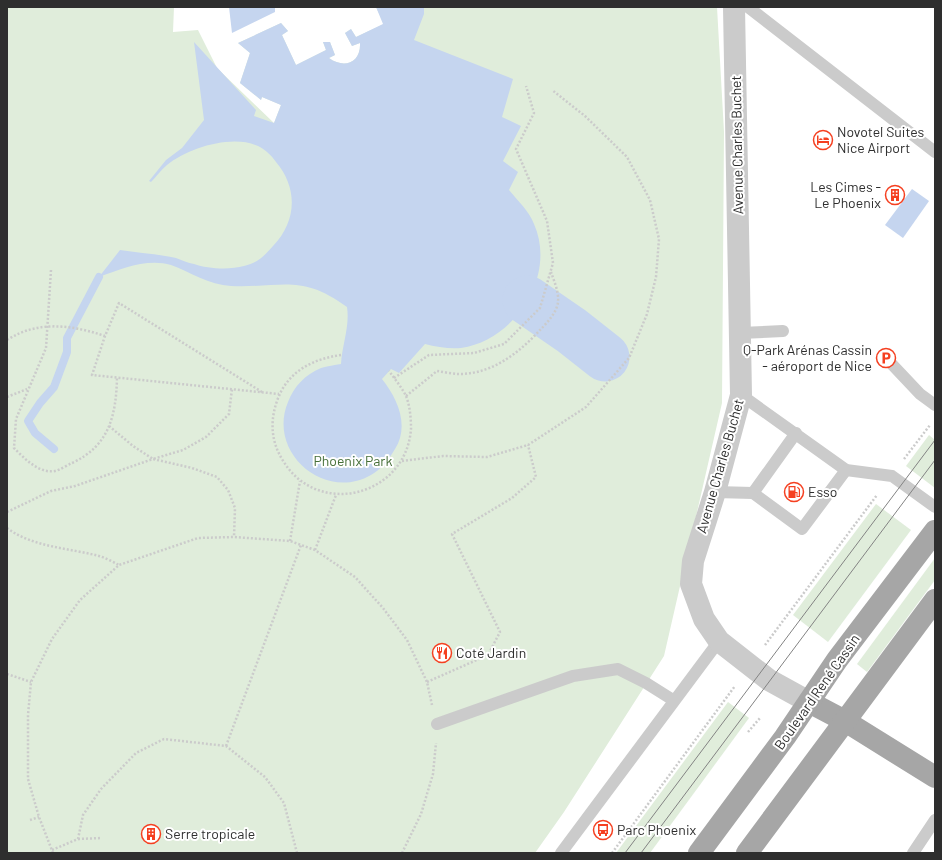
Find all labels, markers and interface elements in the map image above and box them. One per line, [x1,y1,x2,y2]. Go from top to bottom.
street label: Avenue Charles Buchet [727,75,746,215]
place label: Novotel Suites Nice Airport [837,123,925,156]
hotel icon: Novotel Suites Nice Airport [812,129,834,151]
place label: Les Cimes - Le Phoenix [810,178,881,211]
building icon: Les Cimes - Le Phoenix [884,184,906,206]
place label: Q-Park Arénas Cassin - aéroport de Nice [743,341,872,374]
parking icon: Q-Park Arénas Cassin - aéroport de Nice [875,347,897,369]
street label: Avenue Charles Buchet [692,397,747,535]
park label: Phoenix Park [314,452,392,469]
fuel station icon: Esso [783,481,805,503]
place label: Esso [808,483,837,500]
street label: Boulevard René Cassin [770,631,863,753]
restaurant icon: Coté Jardin [431,642,453,664]
place label: Coté Jardin [456,644,526,661]
bus stop icon: Parc Phoenix [592,819,614,841]
place label: Parc Phoenix [617,821,696,838]
building icon: Serre tropicale [140,823,162,845]
place label: Serre tropicale [165,825,255,842]

